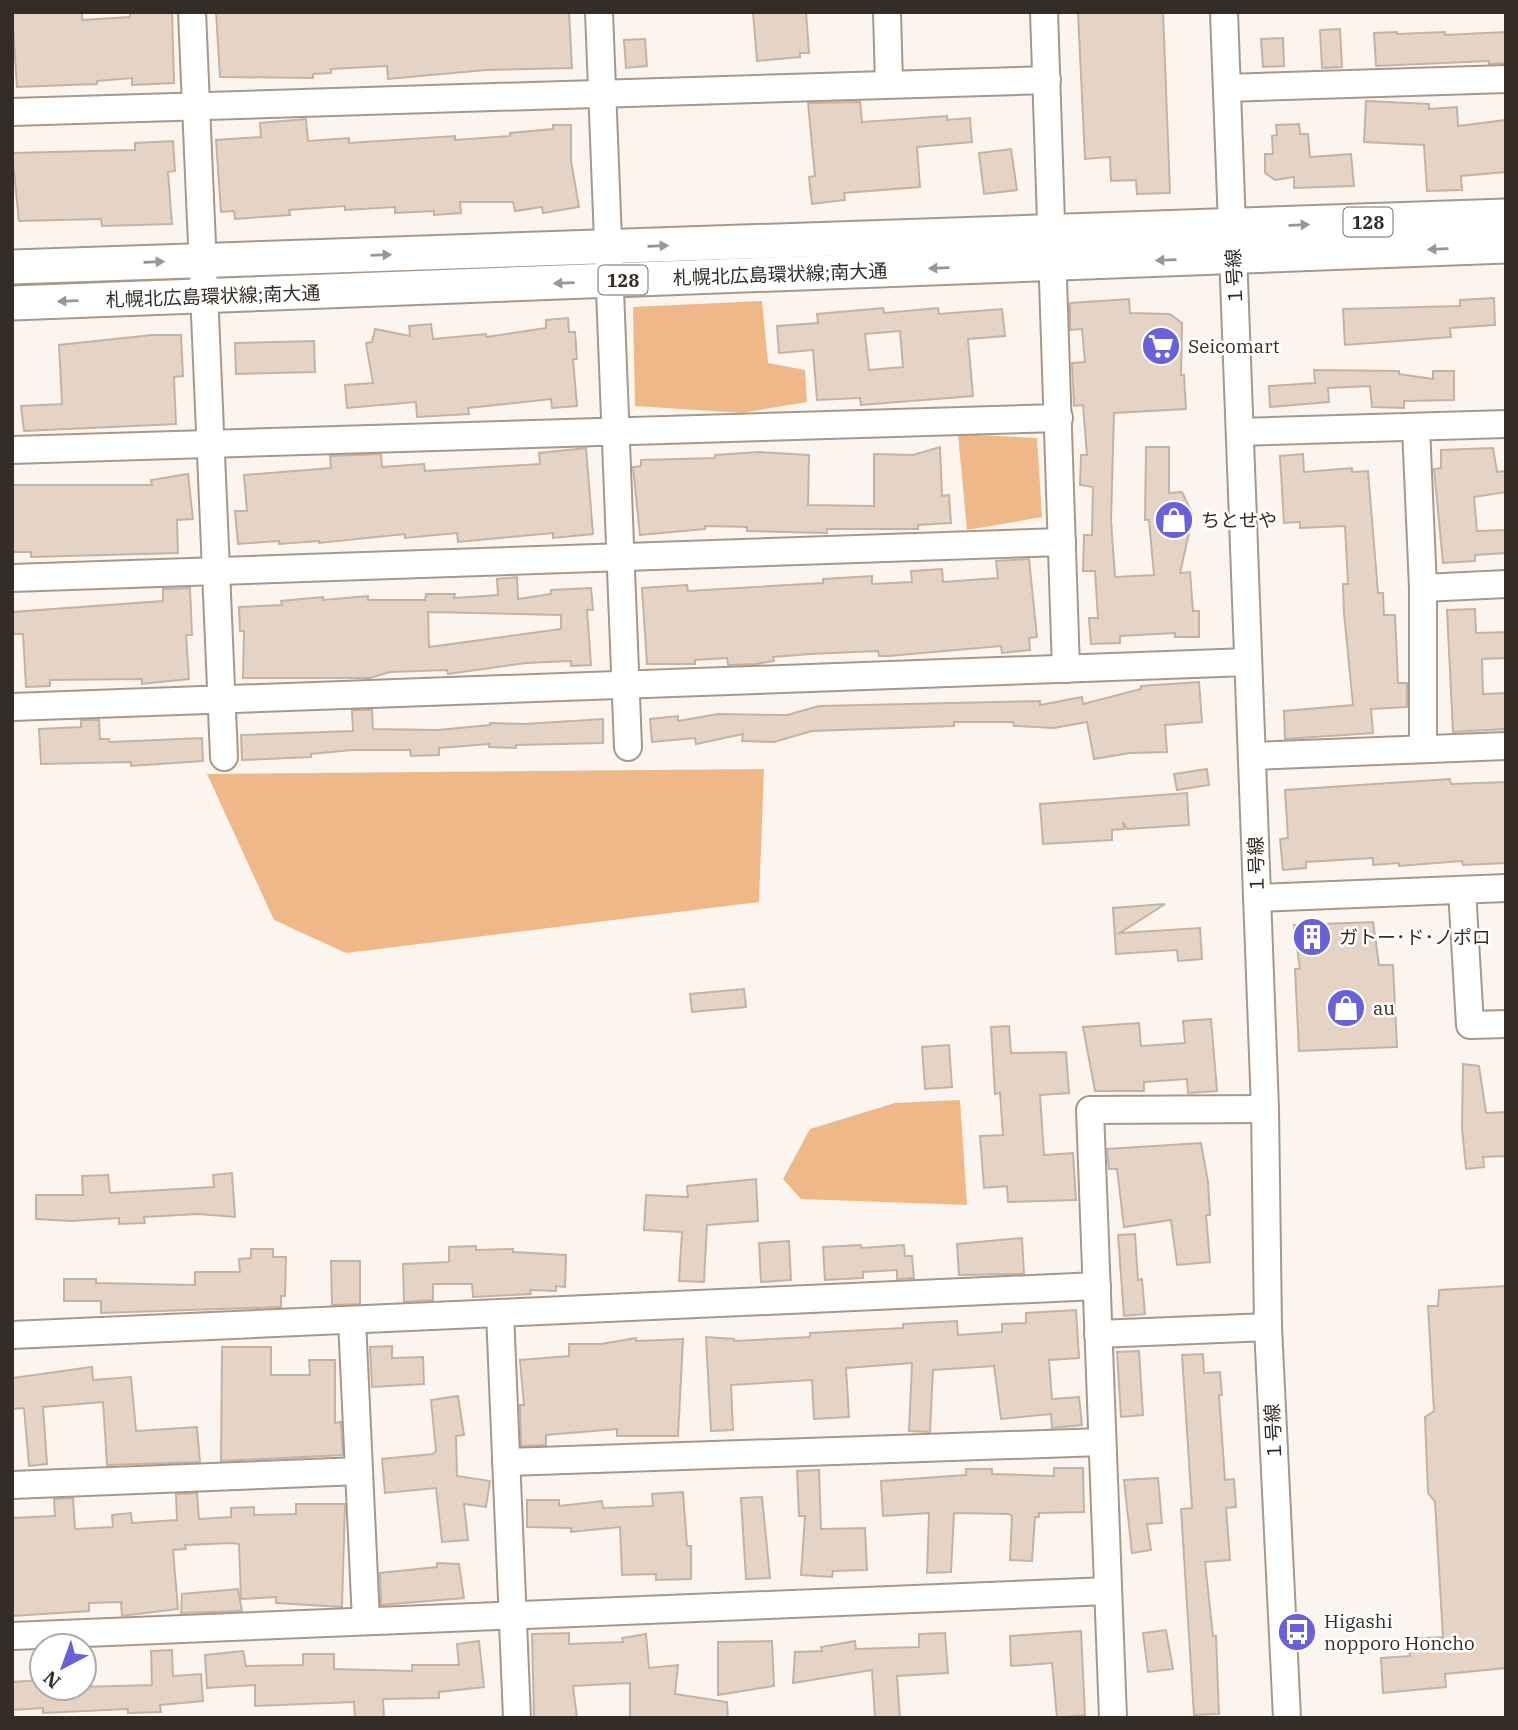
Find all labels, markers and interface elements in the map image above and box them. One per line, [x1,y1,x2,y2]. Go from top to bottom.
road number: 128 [1344,208,1392,236]
one-way arrow [1288,220,1310,231]
one-way arrow [647,240,669,252]
one-way arrow [1426,244,1448,255]
street label: １号線 [1221,248,1247,306]
one-way arrow [371,249,393,260]
one-way arrow [1155,254,1177,265]
one-way arrow [143,257,165,268]
street label: 札幌北広島環状線;南大通 [672,258,888,290]
one-way arrow [927,263,949,274]
road number: 128 [598,266,648,294]
one-way arrow [553,277,575,288]
street label: 札幌北広島環状線;南大通 [105,280,321,312]
one-way arrow [56,295,78,306]
supermarket icon: Seicomart [1140,325,1182,367]
place label: Seicomart [1188,334,1280,358]
shop icon: ちとせや [1153,499,1195,541]
place label: ちとせや [1201,508,1277,532]
street label: １号線 [1243,836,1269,894]
building icon: ガトー･ド･ノポロ [1291,916,1333,958]
place label: ガトー･ド･ノポロ [1339,925,1491,949]
shop icon: au [1325,987,1367,1029]
place label: au [1373,996,1395,1020]
street label: １号線 [1260,1403,1286,1461]
place label: Higashi nopporo Honcho [1324,1609,1475,1655]
bus stop icon: Higashi nopporo Honcho [1276,1611,1318,1653]
north arrow [28,1632,98,1702]
text: N [38,1666,65,1694]

